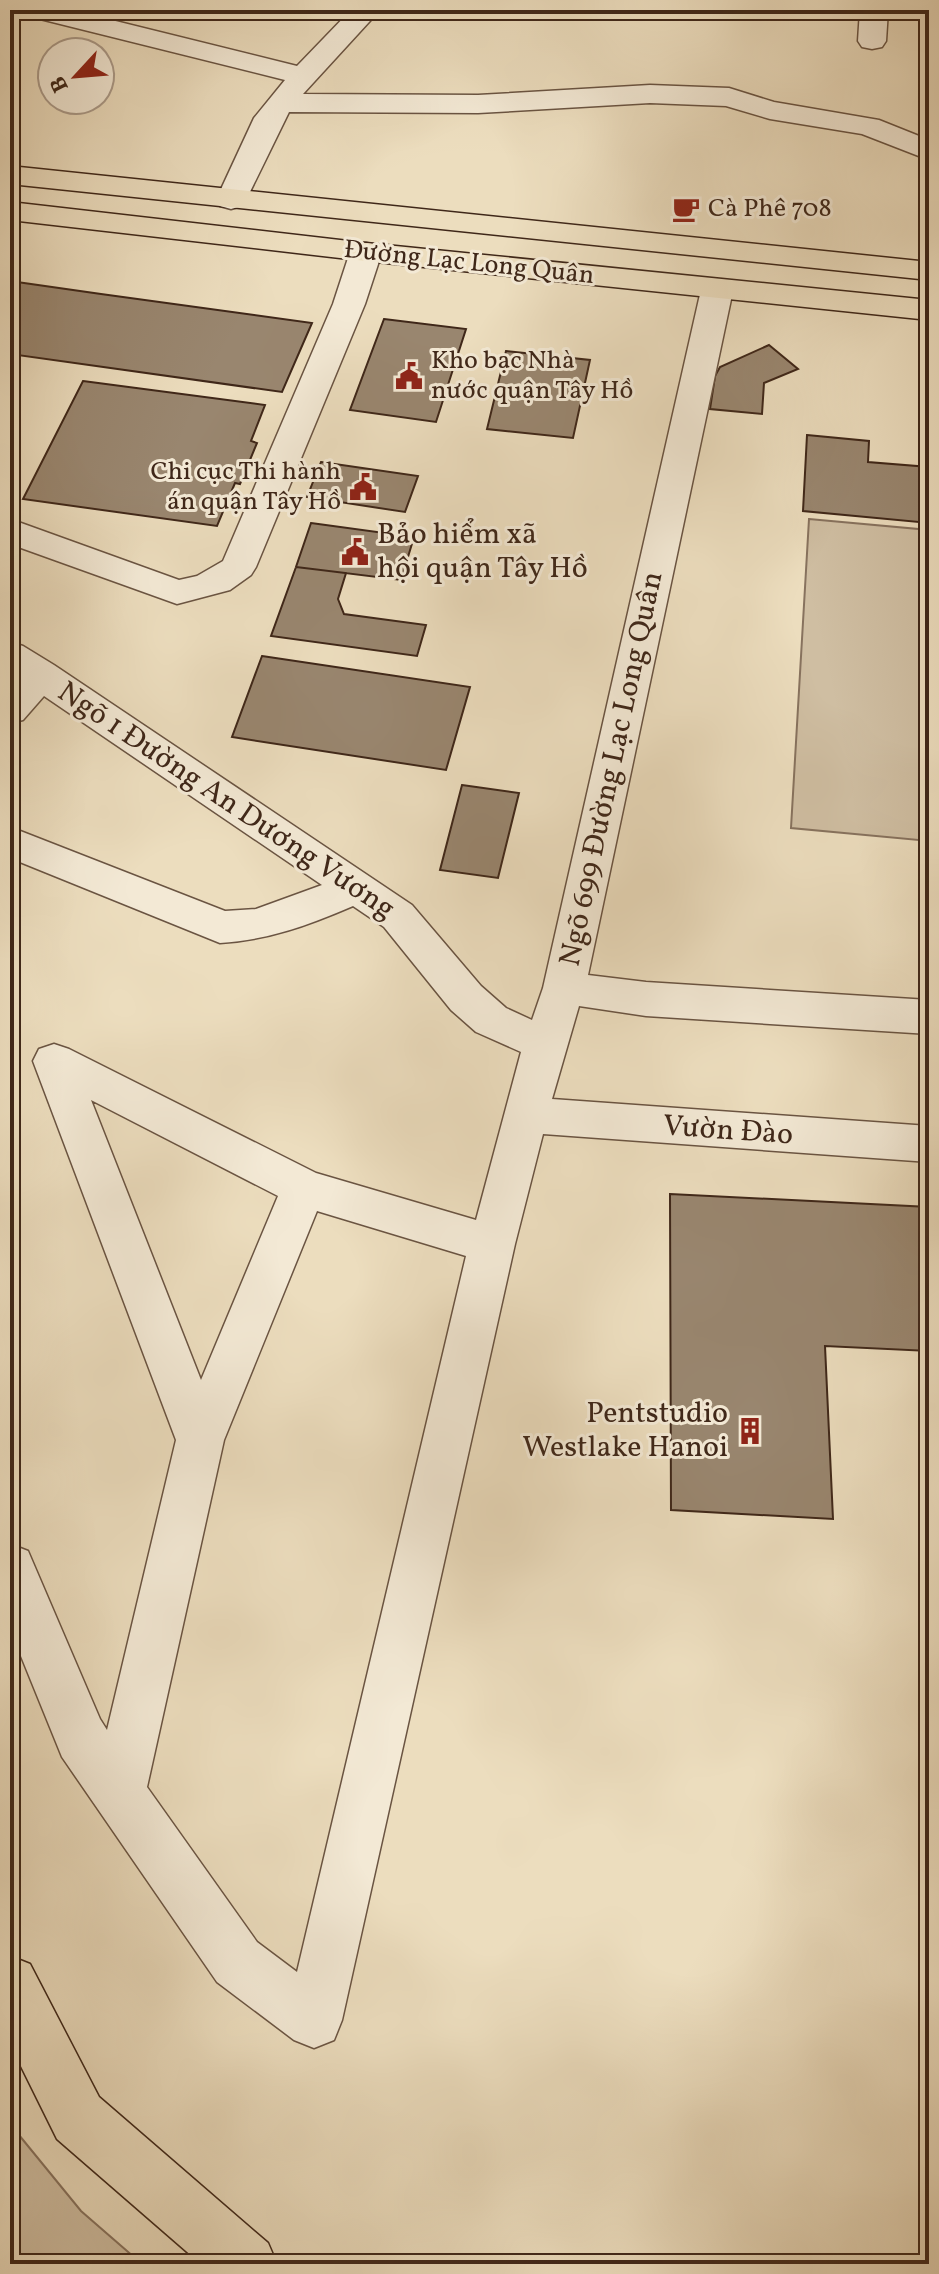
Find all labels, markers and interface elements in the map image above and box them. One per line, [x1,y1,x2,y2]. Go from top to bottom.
north arrow [36,36,116,116]
text: B [43,70,77,97]
place label: Cà Phê 708 [708,191,832,227]
cafe icon: Cà Phê 708 [671,194,701,224]
street label: Đường Lạc Long Quân [342,232,596,294]
place label: Kho bạc Nhà nước quận Tây Hồ [431,343,633,409]
public building icon: Kho bạc Nhà nước quận Tây Hồ [394,361,424,391]
place label: Chi cục Thi hành án quận Tây Hồ [150,454,341,520]
public building icon: Chi cục Thi hành án quận Tây Hồ [348,472,378,502]
place label: Bảo hiểm xã hội quận Tây Hồ [377,514,588,590]
public building icon: Bảo hiểm xã hội quận Tây Hồ [340,537,370,567]
street label: Ngõ 699 Đường Lạc Long Quân [550,568,674,970]
street label: Ngõ 1 Đường An Dương Vương [49,672,403,930]
street label: Vườn Đào [662,1106,794,1156]
place label: Pentstudio Westlake Hanoi [522,1393,728,1469]
building icon: Pentstudio Westlake Hanoi [735,1416,765,1446]

